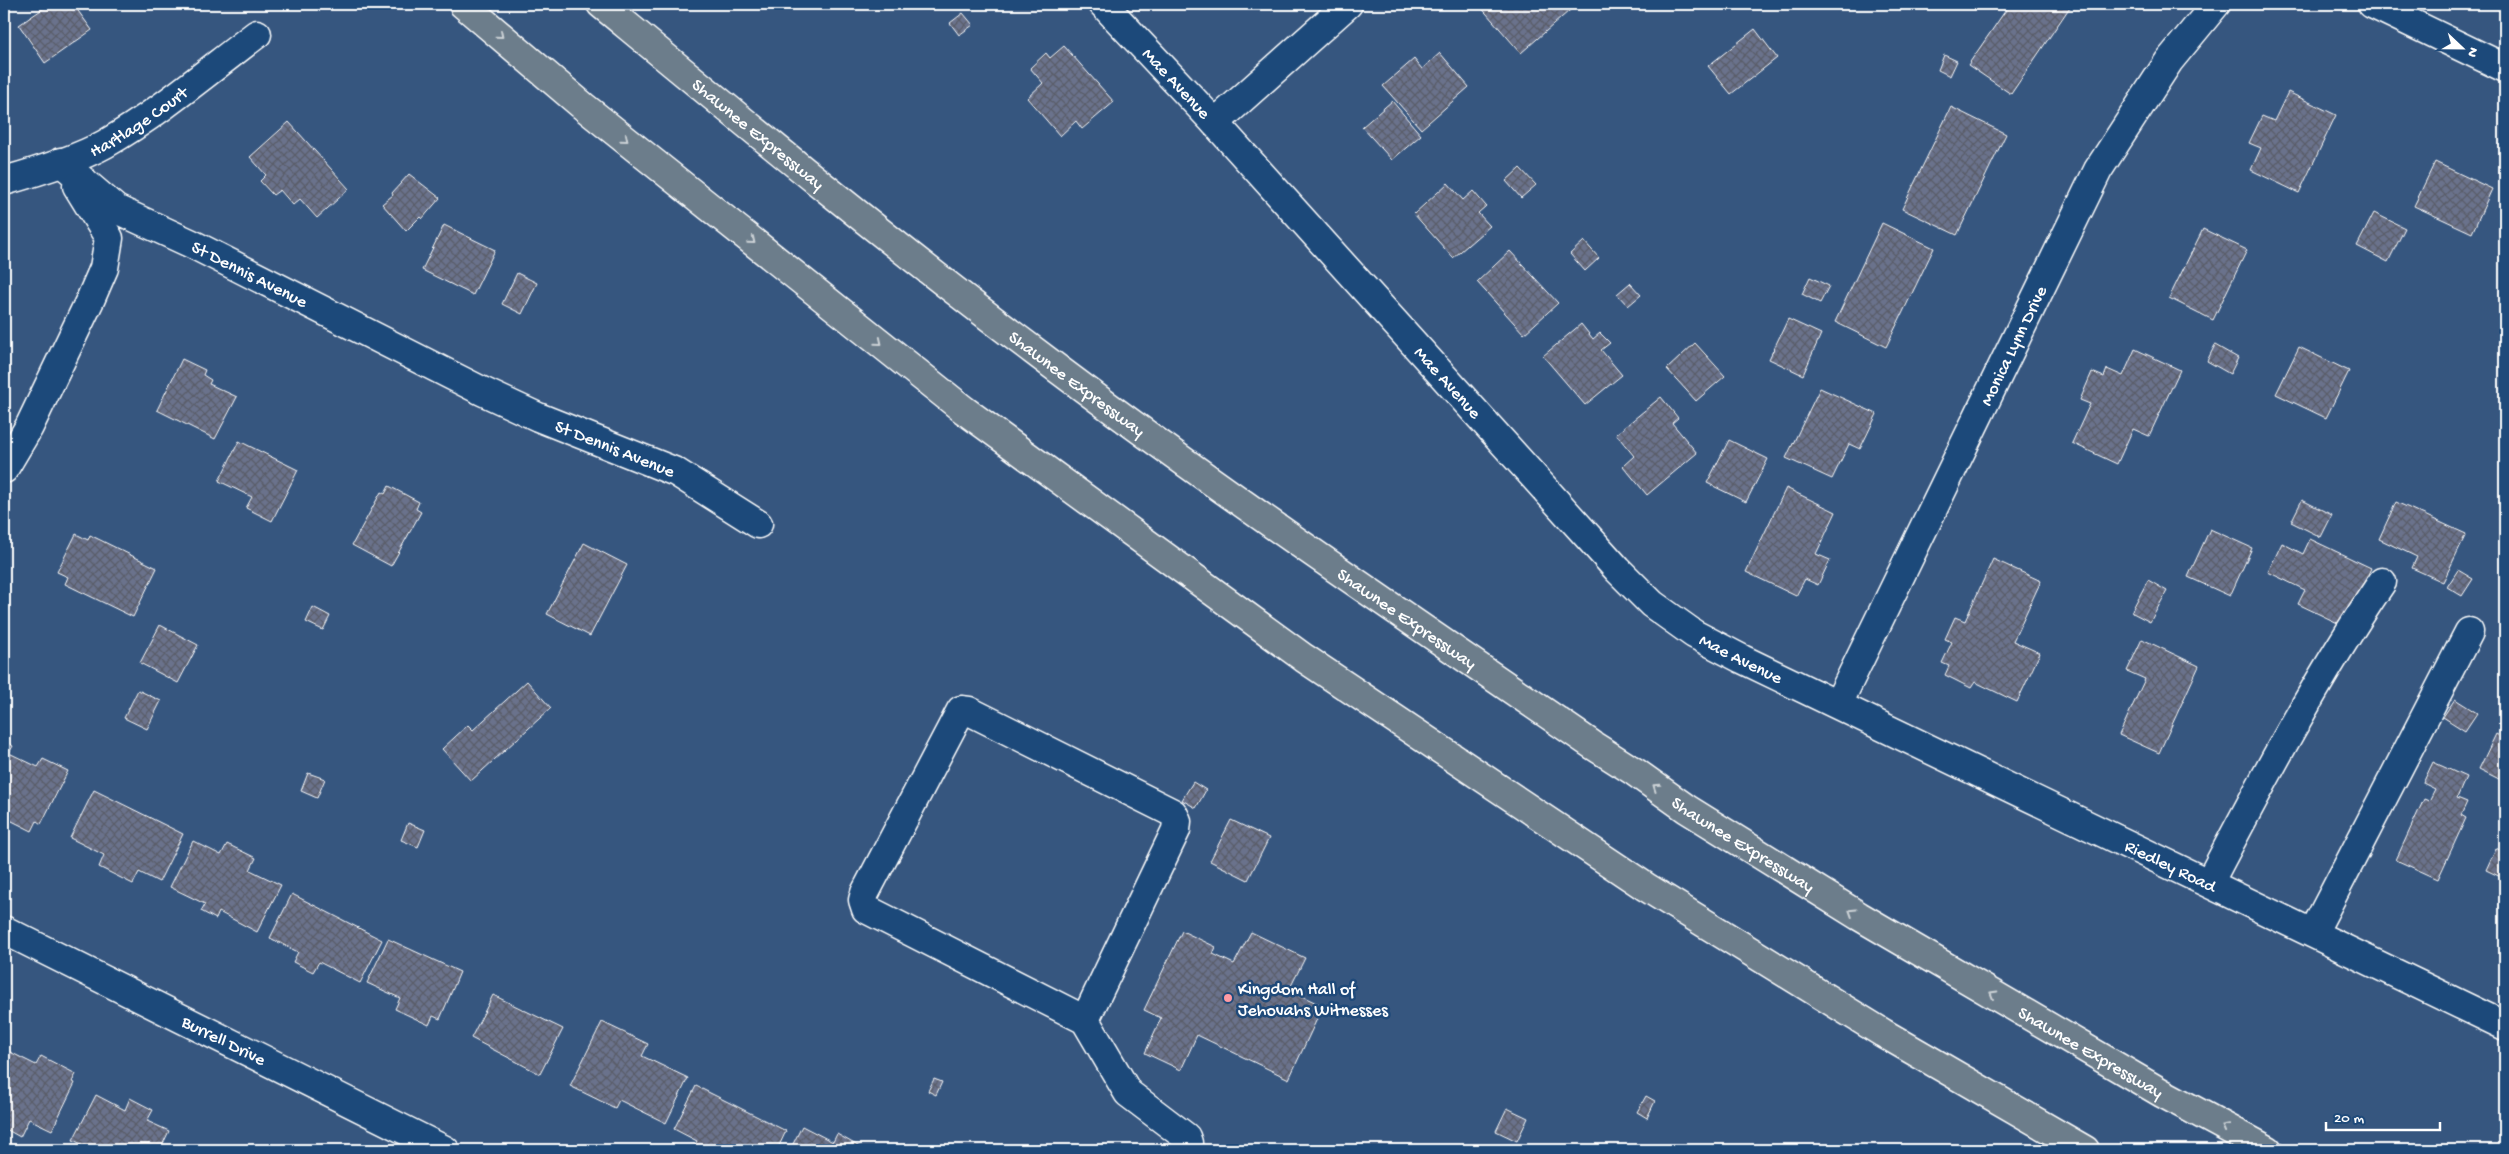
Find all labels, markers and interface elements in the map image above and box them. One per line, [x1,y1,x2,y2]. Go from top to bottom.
north arrow [2436,22,2486,72]
one-way arrow [495,30,504,39]
street label: Mae Avenue [1137,44,1214,125]
text: N [2462,45,2481,59]
street label: Shawnee Expressway [687,75,828,196]
street label: Hartlage Court [87,82,194,163]
one-way arrow [619,134,628,142]
one-way arrow [746,235,755,243]
street label: St Dennis Avenue [187,238,311,314]
street label: Monica Lynn Drive [1977,282,2053,410]
street label: Shawnee Expressway [1004,328,1148,443]
one-way arrow [873,337,882,345]
street label: Mae Avenue [1409,343,1485,425]
street label: St Dennis Avenue [551,417,678,484]
street label: Shawnee Expressway [1332,565,1480,675]
street label: Mae Avenue [1695,631,1786,690]
one-way arrow [1653,784,1662,793]
street label: Shawnee Expressway [1666,793,1818,899]
street label: Riedley Road [2121,837,2220,899]
one-way arrow [1849,909,1858,918]
place label: Kingdom Hall of Jehovahs Witnesses [1238,980,1389,1022]
one-way arrow [1989,991,1998,1001]
marker: Kingdom Hall of Jehovahs Witnesses [1222,992,1234,1004]
street label: Shawnee Expressway [2013,1003,2166,1104]
street label: Burrell Drive [177,1012,269,1072]
scale bar [2326,1099,2440,1131]
text: 20 m [2334,1110,2364,1128]
one-way arrow [2221,1123,2230,1133]

